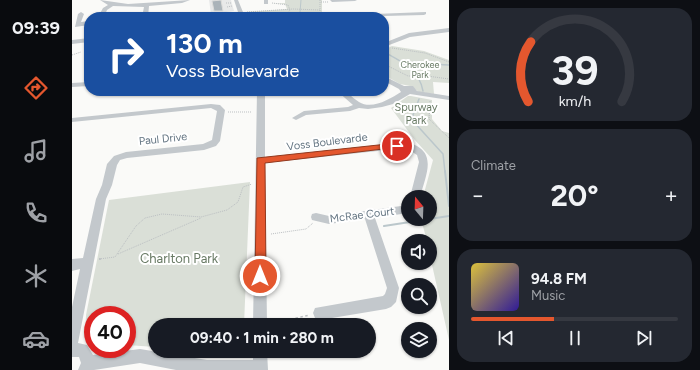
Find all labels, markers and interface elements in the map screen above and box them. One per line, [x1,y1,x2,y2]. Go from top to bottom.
text: 09:39 [12,17,60,39]
text: 130 m [166,26,243,60]
icon: right [100,28,152,80]
text: 39 [551,45,598,95]
park label: Cherokee Park [401,59,439,80]
text: Voss Boulevarde [166,60,299,82]
icon: directions [22,74,50,102]
text: km/h [558,92,591,110]
park label: Spurway Park [395,101,438,127]
pin [380,129,414,163]
street label: Paul Drive [138,130,188,148]
street label: Voss Boulevarde [286,131,368,153]
icon: arrive [386,135,408,157]
icon: music [22,137,50,165]
text: Climate [471,158,516,173]
text: 20° [550,177,599,214]
text: − [471,182,485,209]
text: + [664,182,678,209]
north arrow [401,190,437,226]
map controls [401,190,437,358]
icon: phone [22,199,50,227]
street label: McRae Court [329,205,395,225]
button: sound [401,234,437,270]
park label: Charlton Park [140,251,219,266]
position arrow [239,255,281,297]
icon: climate [22,262,50,290]
text: 94.8 FM [531,270,587,288]
button: search [401,278,437,314]
text: Music [531,288,565,303]
speed limit sign: 40 [84,306,136,358]
button: layers [401,322,437,358]
icon: car [22,325,50,353]
icon: previous [495,327,517,349]
icon: pause [564,327,586,349]
icon: next [633,327,655,349]
text: 09:40 · 1 min · 280 m [190,329,334,347]

